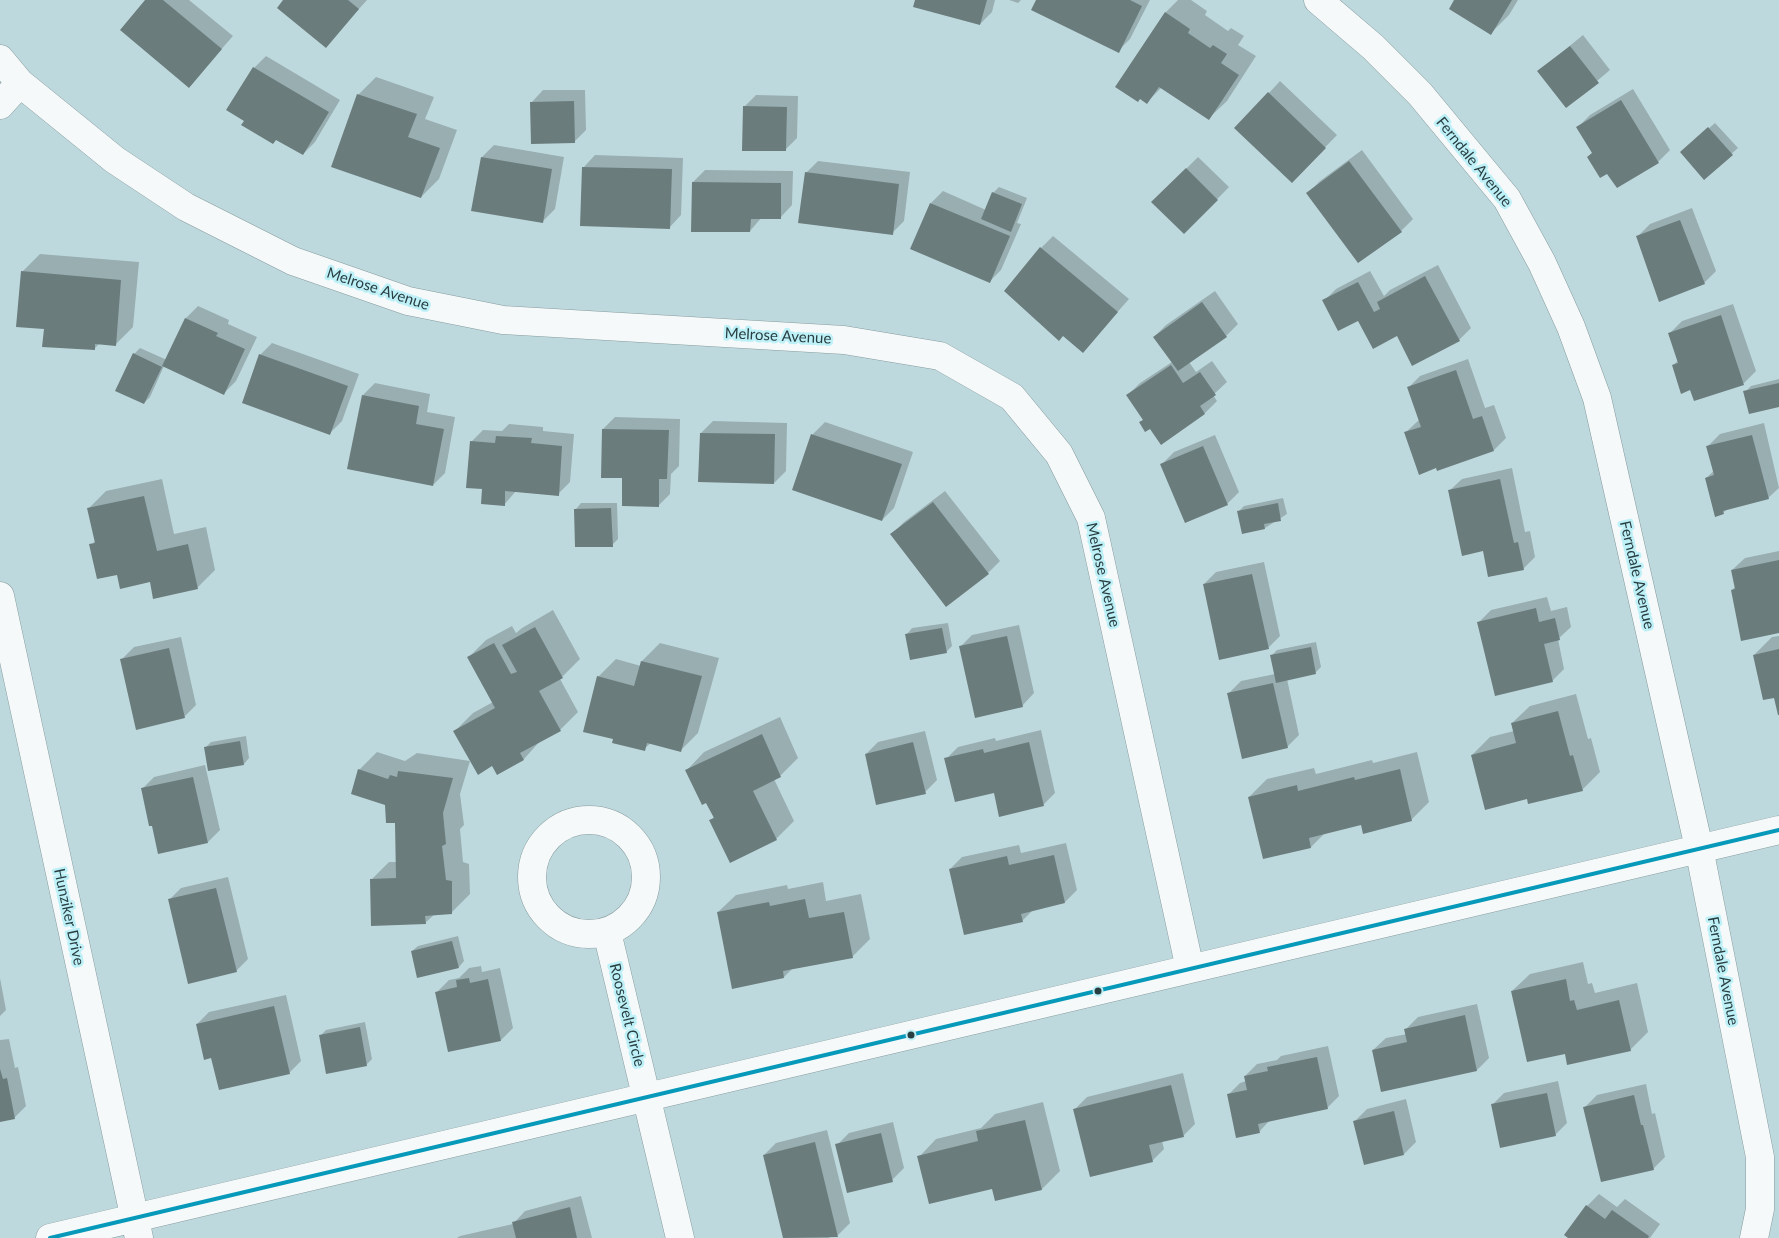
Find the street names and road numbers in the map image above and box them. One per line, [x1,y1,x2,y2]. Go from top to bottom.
street label: Ferndale Avenue [1432,113,1516,211]
street label: Melrose Avenue [324,264,432,314]
street label: Melrose Avenue [724,324,832,348]
street label: Ferndale Avenue [1616,519,1658,631]
street label: Melrose Avenue [1082,521,1124,629]
street label: Hunziker Drive [50,867,88,967]
street label: Ferndale Avenue [1704,915,1742,1027]
street label: Roosevelt Circle [605,962,649,1068]

